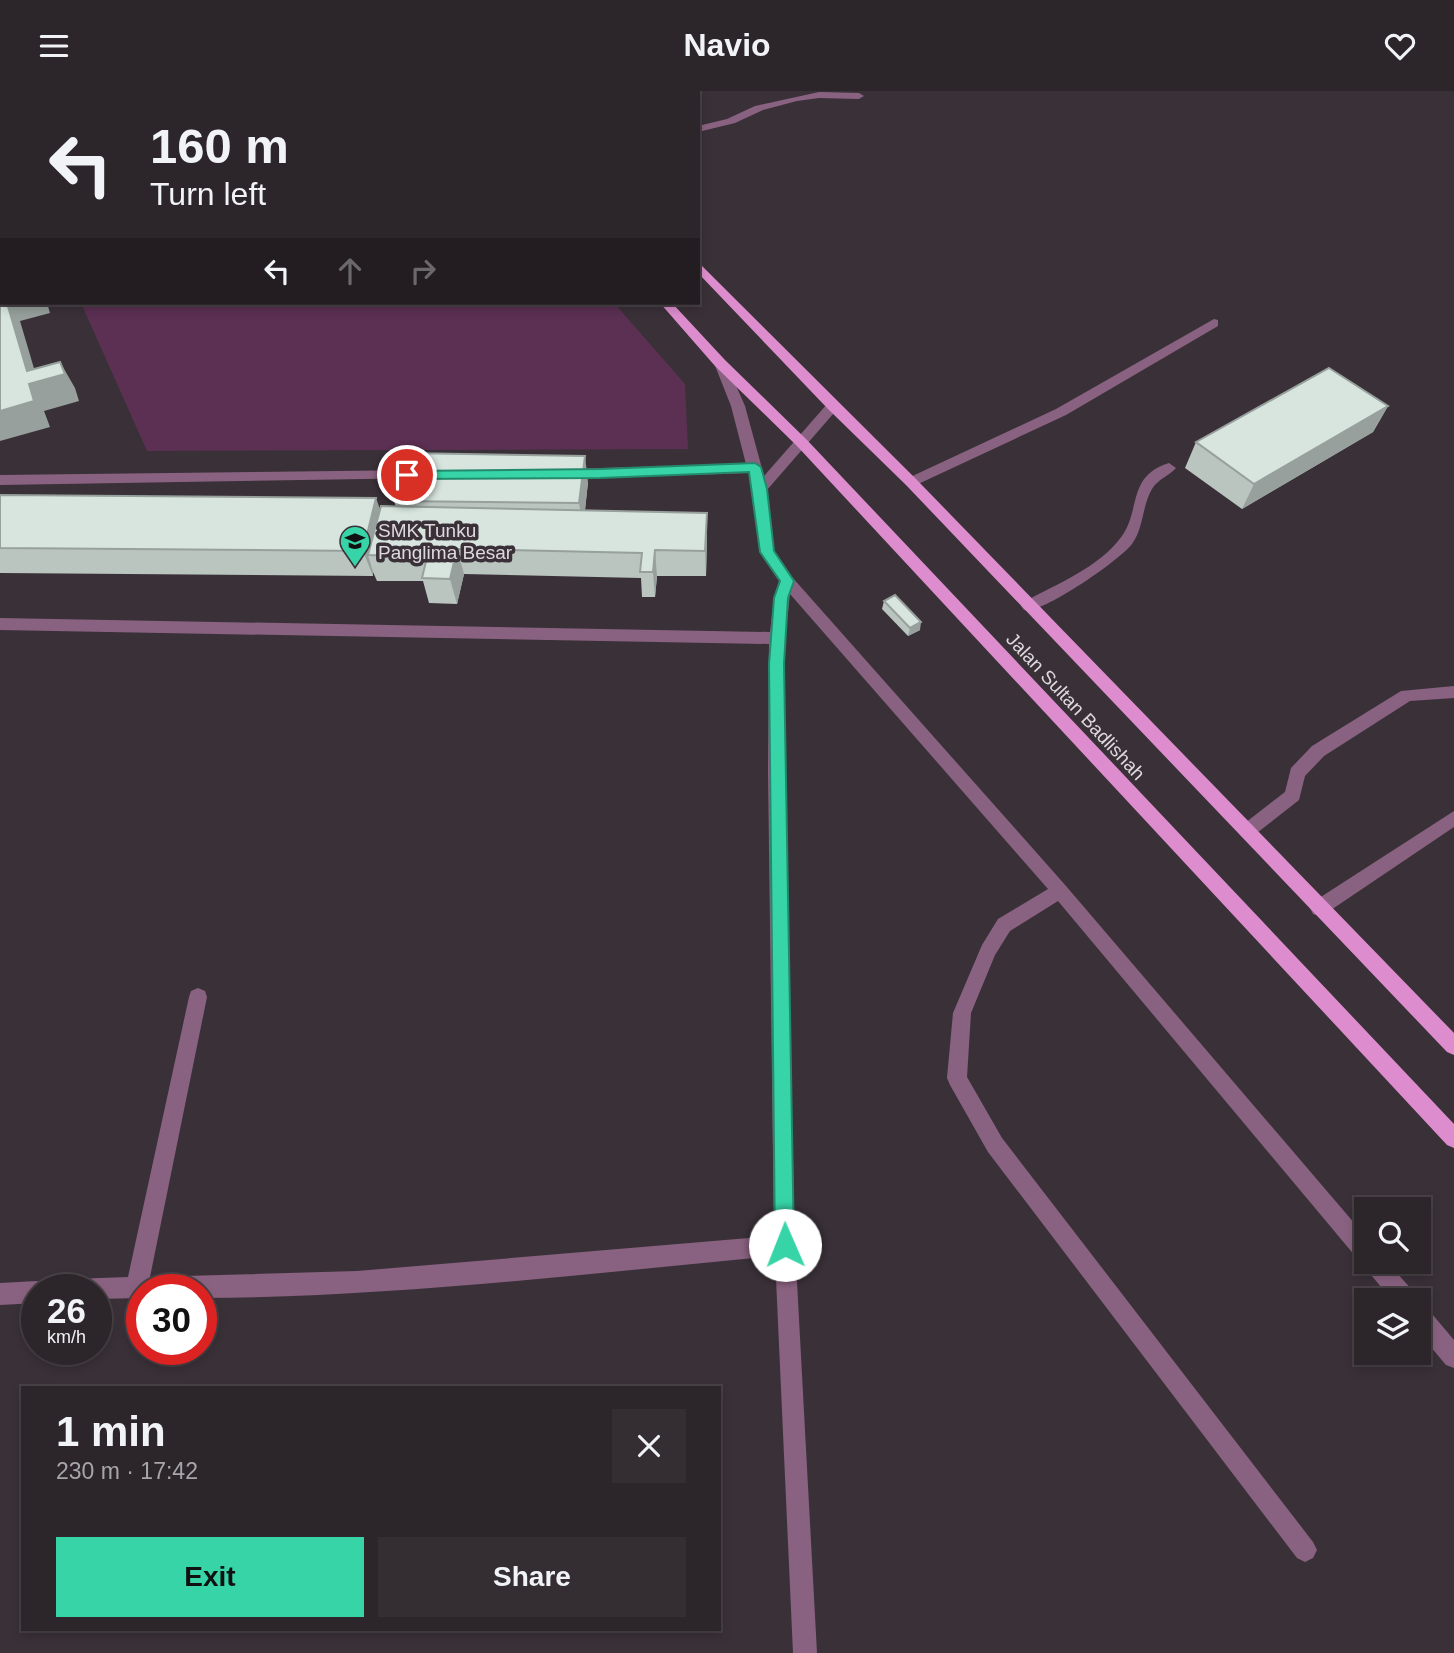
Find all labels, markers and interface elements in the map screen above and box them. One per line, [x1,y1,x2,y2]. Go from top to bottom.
icon: menu [35,27,73,65]
text: Navio [683,27,771,63]
icon: heart [1381,27,1419,65]
icon: left [35,119,126,210]
text: 160 m [150,119,289,173]
text: Turn left [150,176,266,212]
icon: left [258,252,296,290]
icon: ahead [331,252,369,290]
icon: right [404,252,442,290]
pin [377,445,437,505]
icon: arrive [388,456,426,494]
place label: SMK Tunku Panglima Besar [378,520,513,563]
school or university icon: SMK Tunku Panglima Besar [338,524,372,568]
street label: Jalan Sultan Badlishah [1002,628,1149,784]
map controls [1354,1197,1431,1365]
button: search [1354,1197,1431,1274]
position arrow [748,1208,822,1282]
speed limit sign: 30 [126,1274,217,1365]
button: layers [1354,1288,1431,1365]
text: 26 [47,1291,86,1330]
text: km/h [47,1327,86,1347]
text: 1 min [56,1408,166,1455]
button: close [612,1409,686,1483]
text: 230 m · 17:42 [56,1458,198,1484]
button: Exit [56,1537,364,1617]
button: Share [378,1537,686,1617]

